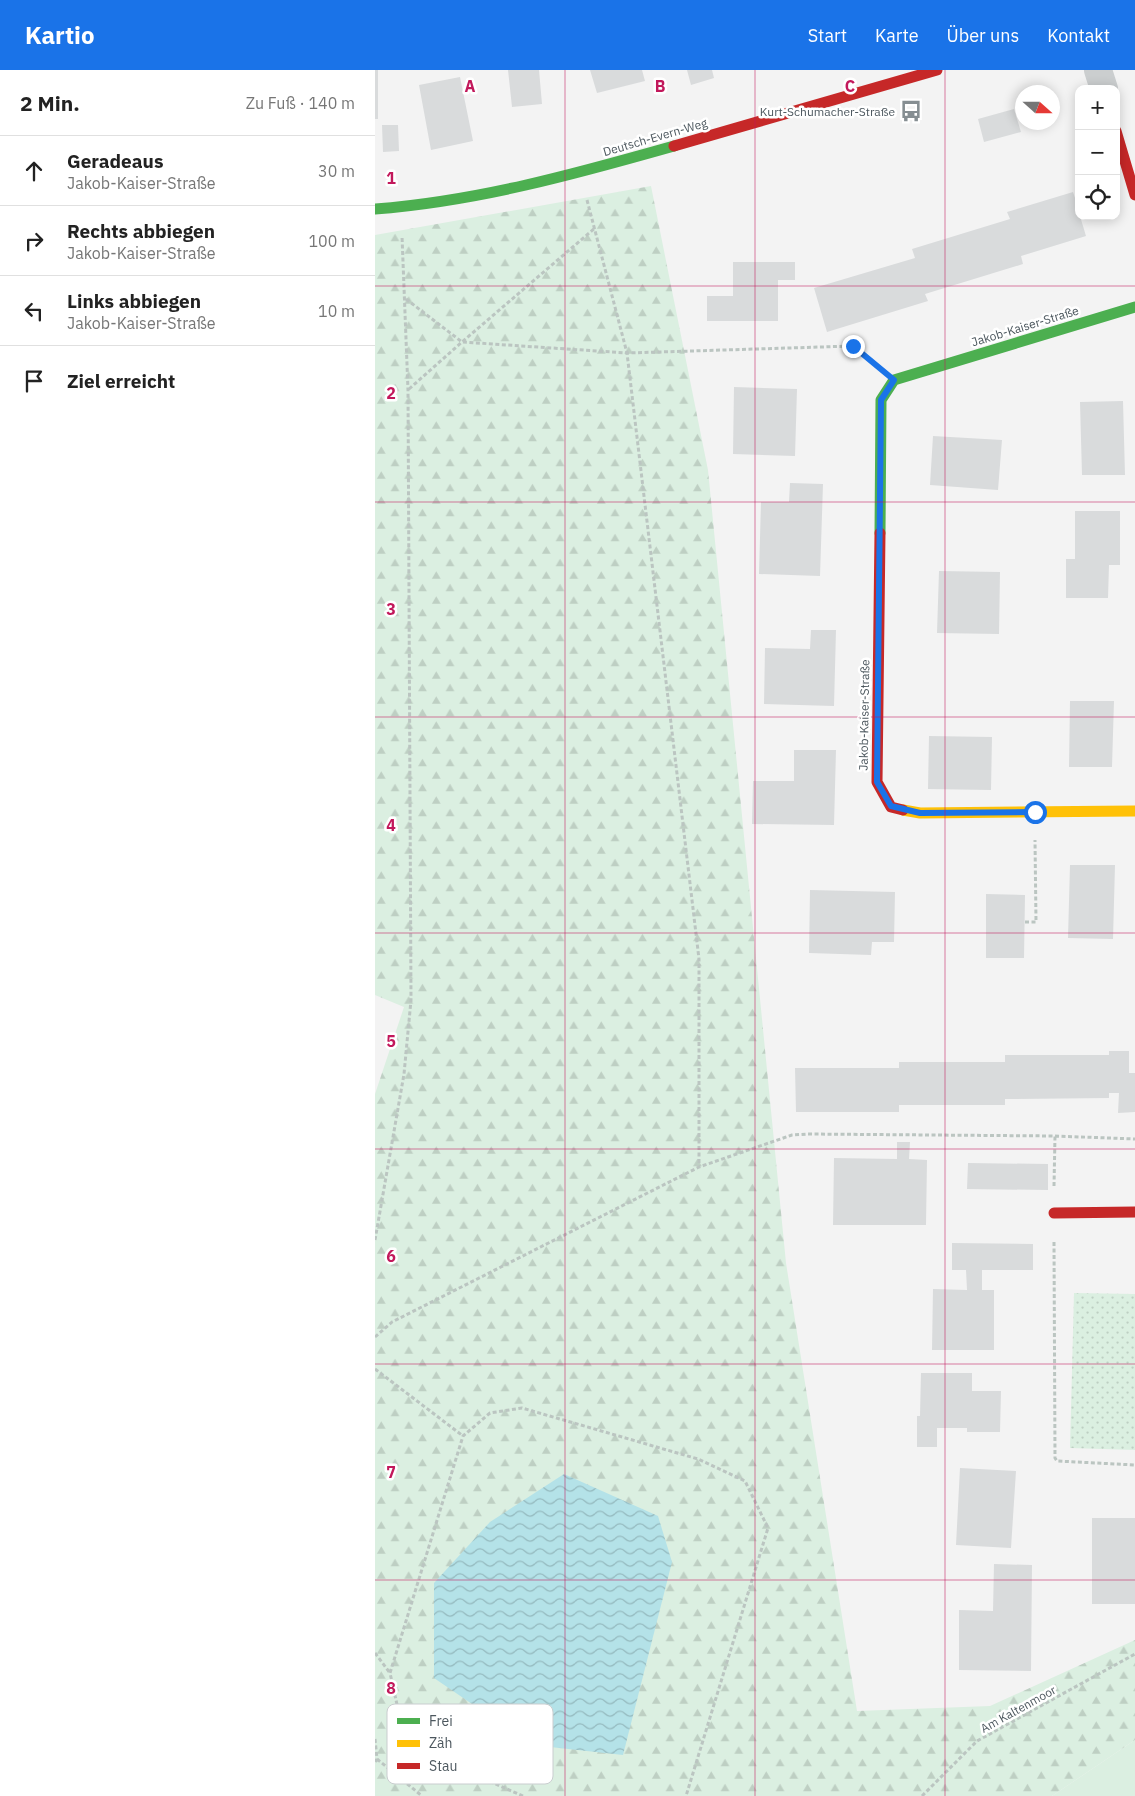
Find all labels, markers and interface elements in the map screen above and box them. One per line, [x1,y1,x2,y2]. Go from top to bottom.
text: Kartio [25,19,95,51]
text: Start [808,24,847,47]
text: Karte [875,24,919,47]
text: Über uns [947,24,1019,47]
text: Kontakt [1047,24,1110,47]
text: A [465,76,476,96]
text: B [655,76,666,96]
text: C [845,76,855,96]
north arrow [1015,85,1060,130]
map controls [1075,85,1120,220]
button: + [1075,85,1120,130]
text: 2 Min. [20,89,80,117]
text: Zu Fuß · 140 m [246,93,355,113]
bus stop icon: Kurt-Schumacher-Straße [898,98,924,124]
place label: Kurt-Schumacher-Straße [760,104,895,119]
street label: Deutsch-Evern-Weg [601,115,710,159]
button: − [1075,130,1120,175]
text: Geradeaus [67,149,164,173]
icon: ahead [20,157,48,185]
text: 30 m [318,161,355,181]
text: 1 [386,168,396,188]
text: Jakob-Kaiser-Straße [67,173,216,193]
button: locate [1075,175,1120,220]
text: Rechts abbiegen [67,219,215,243]
icon: right [20,227,48,255]
text: 100 m [308,231,355,251]
text: Jakob-Kaiser-Straße [67,243,216,263]
text: Links abbiegen [67,289,201,313]
icon: left [20,297,48,325]
text: 10 m [318,301,355,321]
street label: Jakob-Kaiser-Straße [970,302,1081,349]
text: Jakob-Kaiser-Straße [67,313,216,333]
route end [842,335,865,358]
icon: arrive [20,367,48,395]
text: Ziel erreicht [67,369,175,393]
text: 2 [386,383,396,403]
text: 3 [386,599,396,619]
street label: Jakob-Kaiser-Straße [856,659,872,771]
route start [1024,801,1047,824]
text: 4 [386,815,396,835]
text: 5 [386,1031,396,1051]
text: 6 [386,1246,396,1266]
text: 7 [386,1462,396,1482]
text: 8 [386,1678,396,1698]
street label: Am Kaltenmoor [978,1682,1059,1736]
legend [387,1704,553,1784]
text: Frei [429,1712,453,1730]
text: Zäh [429,1734,453,1752]
text: Stau [429,1757,457,1775]

